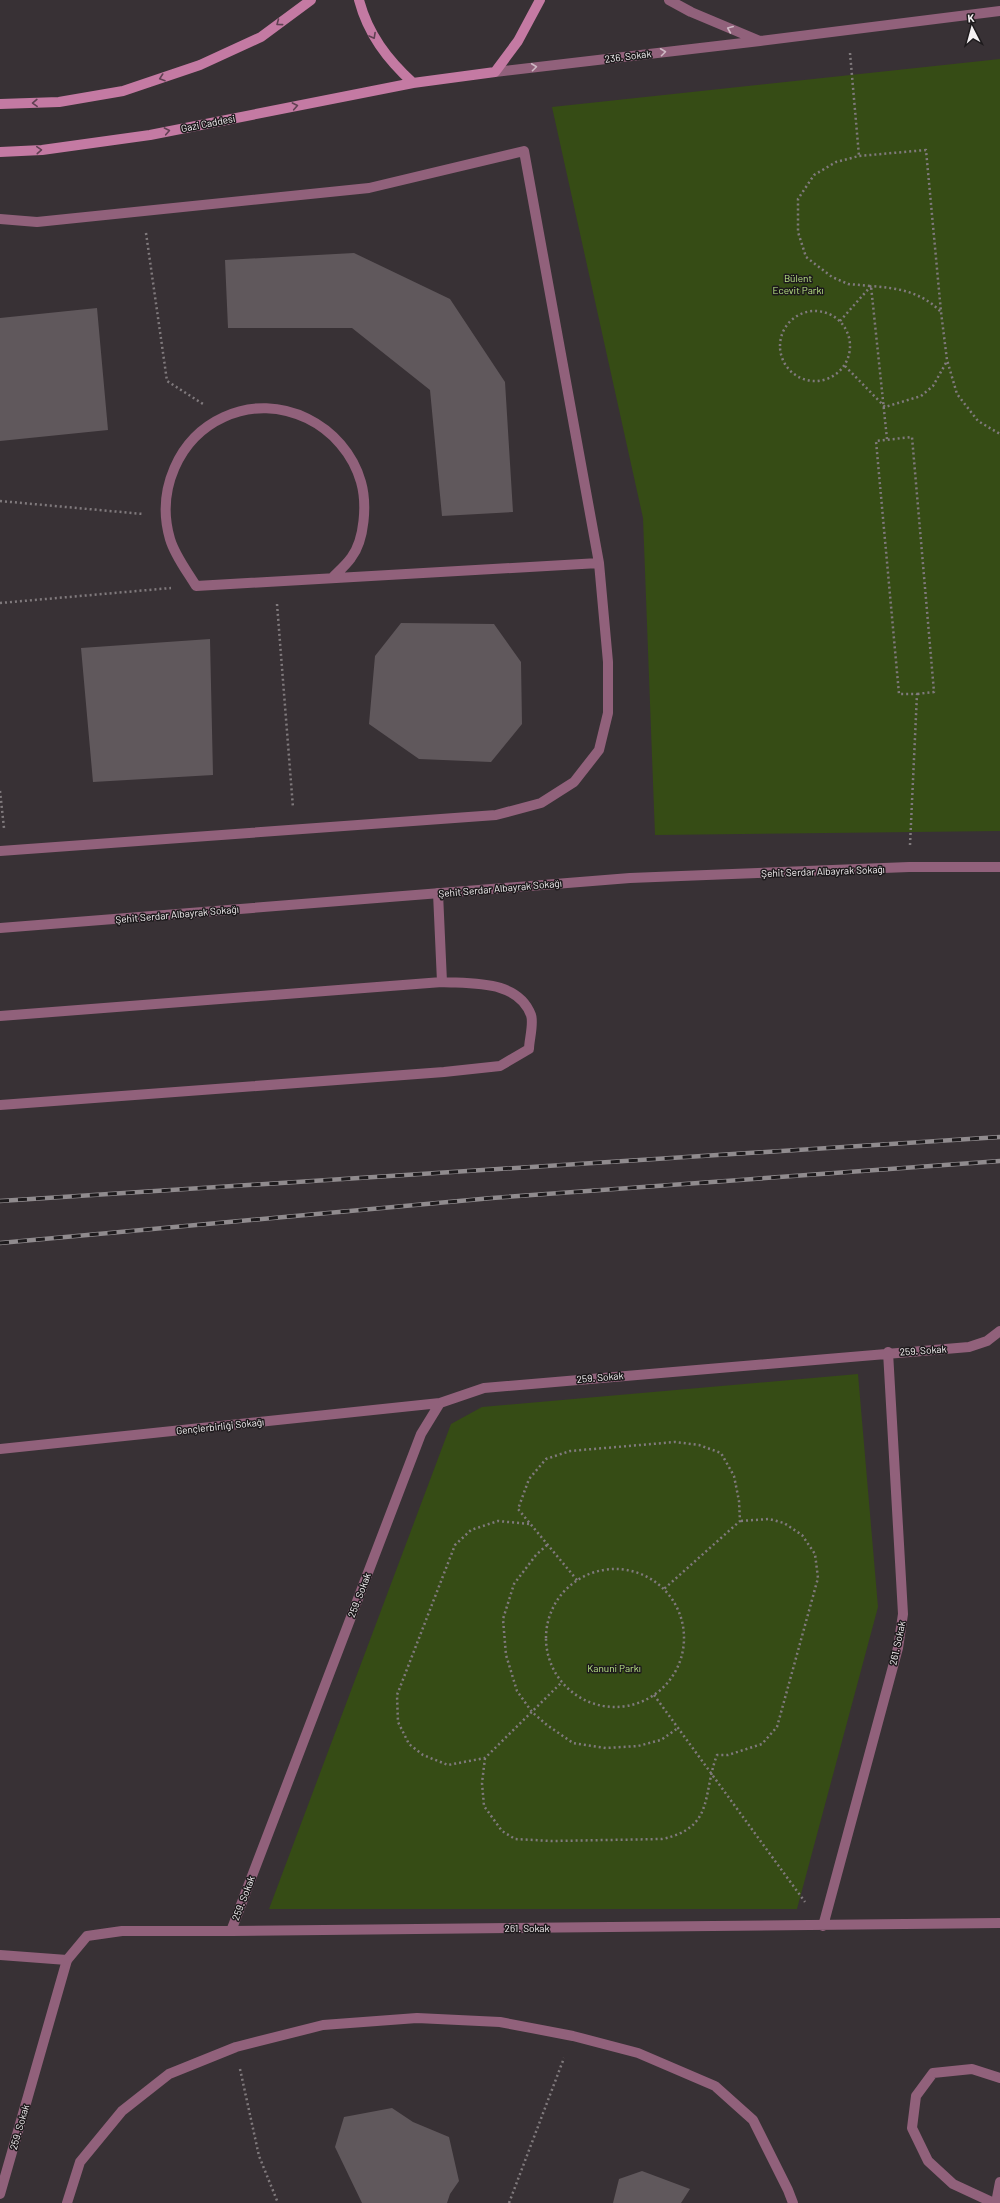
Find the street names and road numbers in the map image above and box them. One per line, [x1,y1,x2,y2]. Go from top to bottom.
street label: 236. Sokak [604,47,652,65]
street label: Gazi Caddesi [180,112,236,134]
street label: Şehit Serdar Albayrak Sokağı [761,863,885,879]
street label: Şehit Serdar Albayrak Sokağı [438,877,562,899]
street label: Şehit Serdar Albayrak Sokağı [115,903,239,925]
street label: 259. Sokak [899,1342,947,1358]
street label: 259. Sokak [576,1369,624,1385]
street label: Gençlerbirliği Sokağı [175,1415,265,1437]
street label: 259. Sokak [345,1571,373,1619]
street label: 261. Sokak [886,1620,908,1666]
street label: 259. Sokak [229,1874,257,1922]
street label: 261. Sokak [505,1922,549,1934]
street label: 259. Sokak [7,2103,31,2151]

